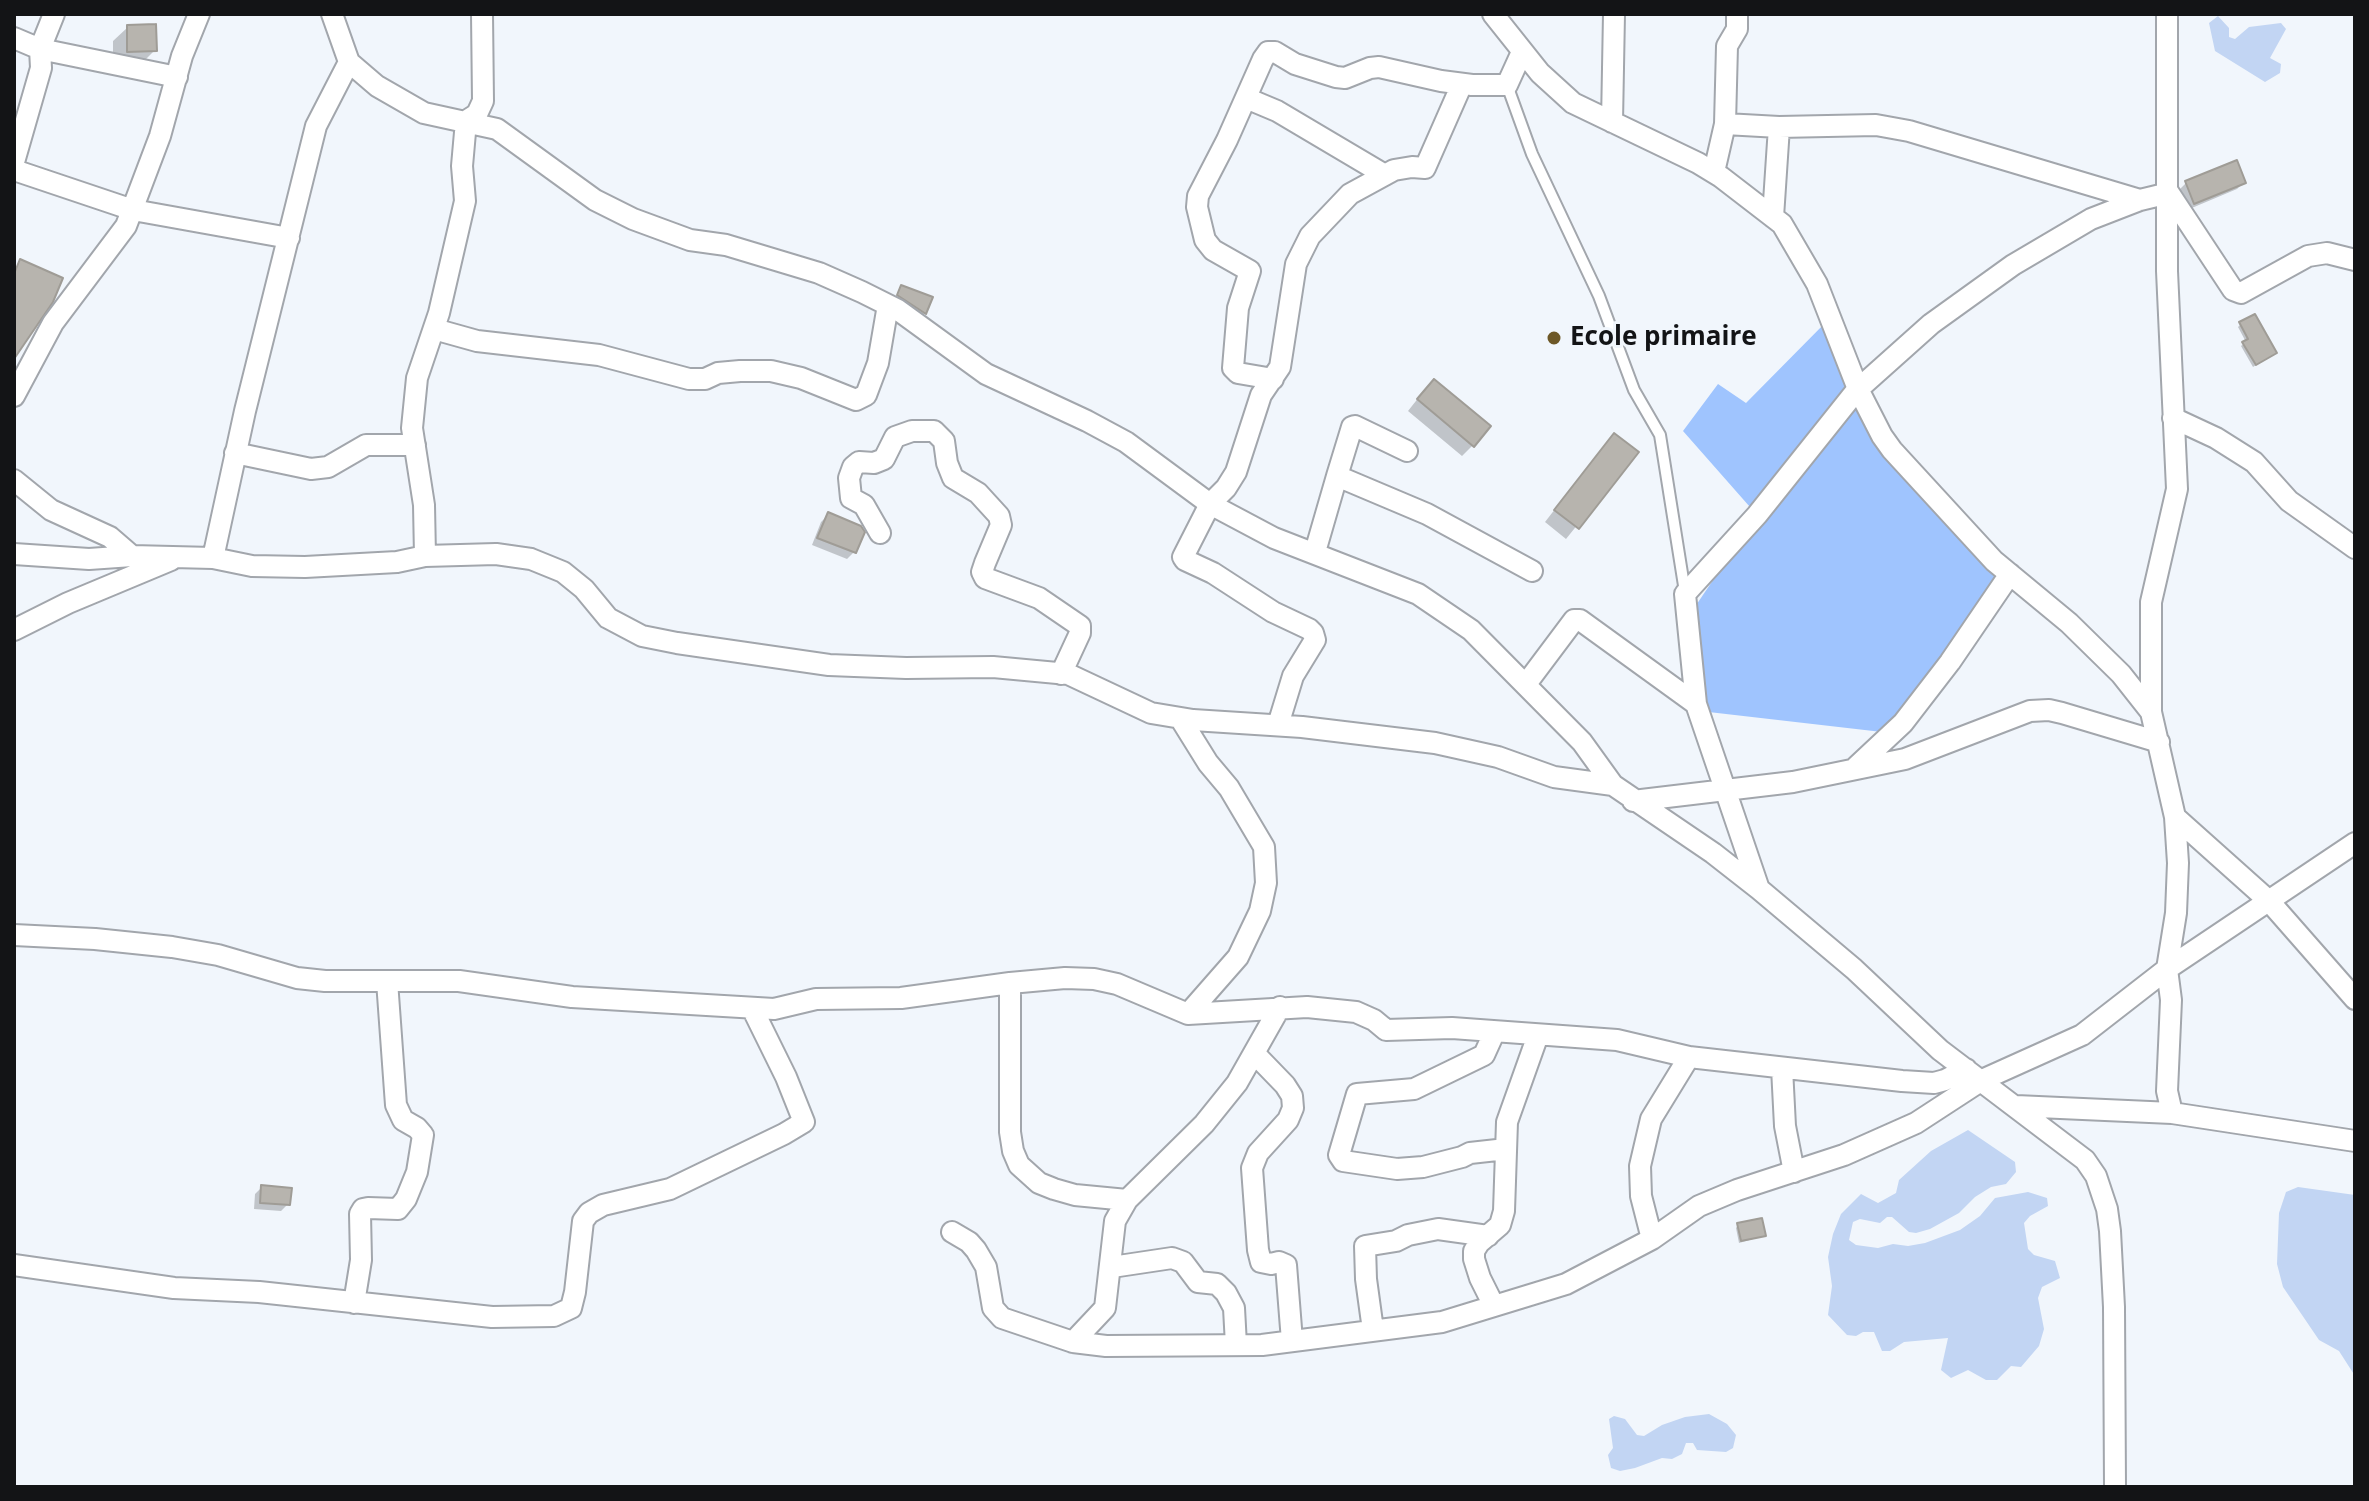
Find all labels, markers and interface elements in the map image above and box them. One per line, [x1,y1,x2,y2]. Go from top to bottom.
place label: Ecole primaire [1570,322,1757,354]
marker: Ecole primaire [1545,329,1563,347]

